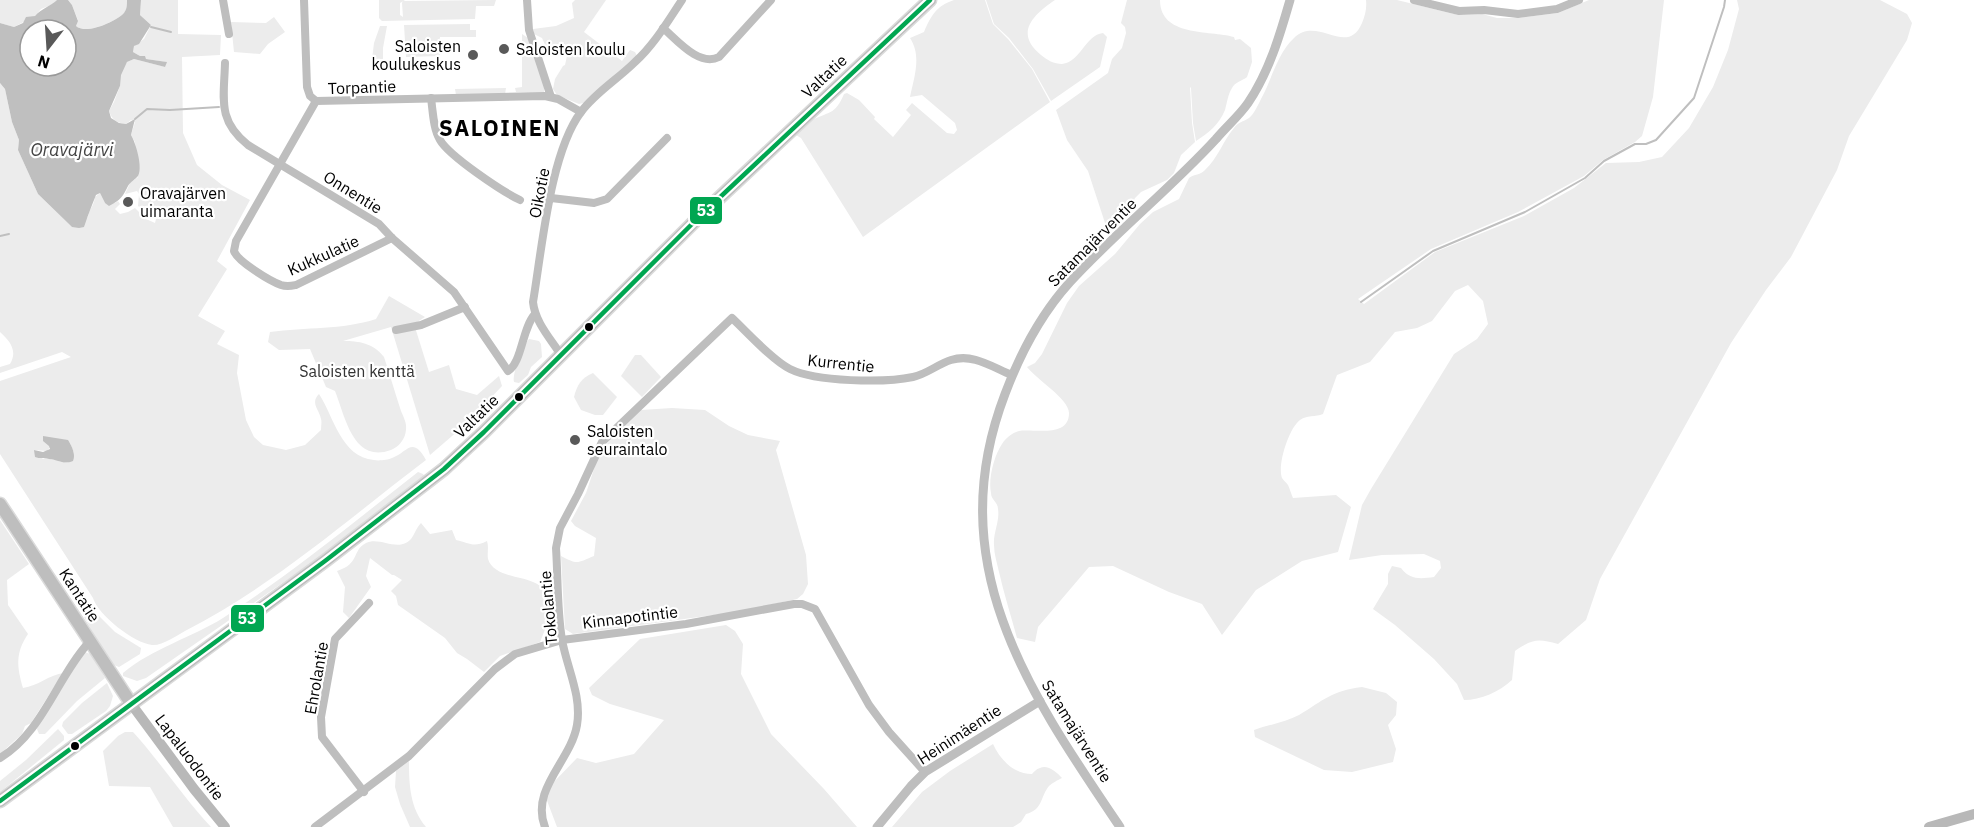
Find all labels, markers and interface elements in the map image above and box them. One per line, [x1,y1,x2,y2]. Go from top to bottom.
north arrow [18,18,78,78]
place label: Saloisten koulukeskus [371,36,461,74]
place label: Saloisten koulu [516,39,626,59]
marker: Saloisten koulu [497,42,511,56]
marker: Saloisten koulukeskus [466,48,480,62]
street label: Valtatie [797,50,851,102]
text: N [35,51,52,74]
street label: Torpantie [328,76,397,98]
district label: SALOINEN [439,113,561,142]
water label: Oravajärvi [30,138,114,161]
street label: Onnentie [320,166,386,218]
street label: Oikotie [524,166,554,220]
place label: Oravajärven uimaranta [140,183,226,221]
street label: Satamajärventie [1044,193,1141,290]
marker: Oravajärven uimaranta [121,195,135,209]
line badge: 53 [689,196,723,225]
text: 53 [696,200,716,220]
street label: Kukkulatie [284,230,362,280]
unlabelled marker [583,321,595,333]
street label: Kurrentie [807,350,876,376]
park label: Saloisten kenttä [299,361,415,381]
street label: Valtatie [449,390,503,442]
unlabelled marker [513,391,525,403]
place label: Saloisten seuraintalo [587,421,668,459]
marker: Saloisten seuraintalo [568,433,582,447]
street label: Kantatie [55,564,105,626]
street label: Tokolantie [535,570,561,646]
street label: Kinnapotintie [581,601,679,633]
line badge: 53 [230,604,265,633]
text: 53 [237,608,257,628]
street label: Ehrolantie [300,640,332,716]
street label: Satamajärventie [1037,676,1117,786]
street label: Heinimäentie [913,699,1005,769]
street label: Lapaluodontie [151,710,229,804]
unlabelled marker [69,740,81,752]

